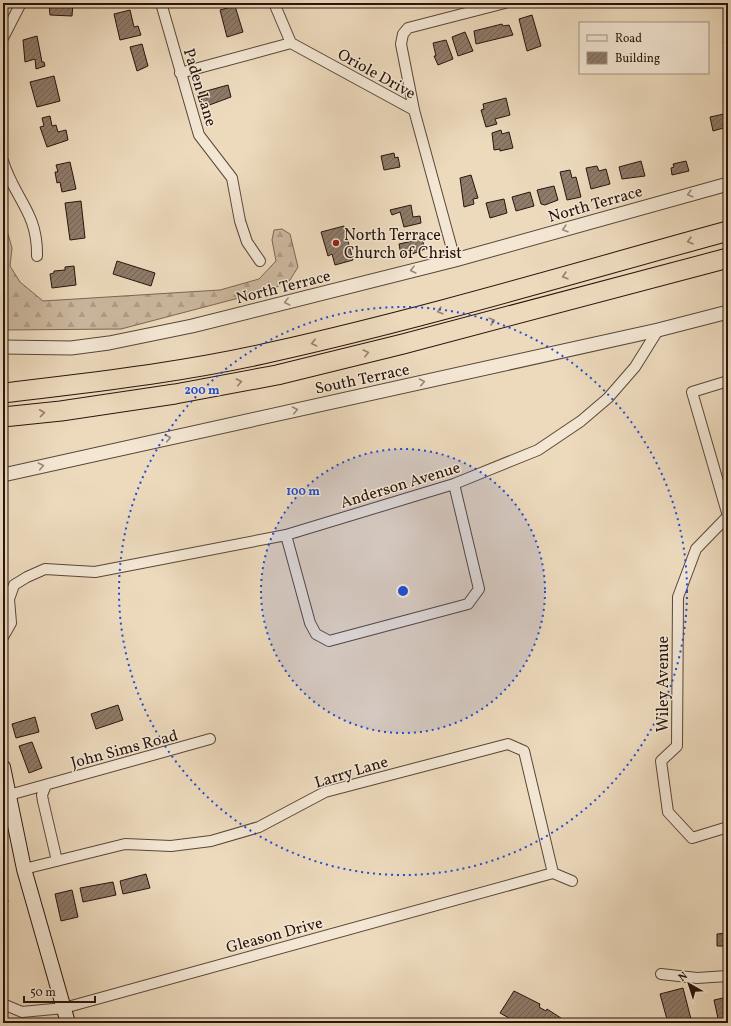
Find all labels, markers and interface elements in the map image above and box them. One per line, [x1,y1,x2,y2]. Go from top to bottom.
legend [579,22,709,74]
text: Road [615,31,642,47]
street label: Oriole Drive [333,44,419,105]
street label: Paden Lane [177,46,221,129]
text: Building [615,51,660,67]
street label: North Terrace [546,181,645,229]
one-way arrow [687,189,694,198]
one-way arrow [562,224,569,233]
place label: North Terrace Church of Christ [344,225,462,265]
one-way arrow [687,236,694,245]
marker: North Terrace Church of Christ [331,238,341,248]
street label: North Terrace [234,266,333,310]
one-way arrow [410,266,416,274]
one-way arrow [562,271,569,280]
one-way arrow [283,298,290,306]
one-way arrow [437,306,444,315]
one-way arrow [488,317,495,326]
one-way arrow [311,338,317,346]
one-way arrow [363,350,369,358]
street label: South Terrace [313,359,412,401]
one-way arrow [236,378,242,386]
one-way arrow [419,379,425,387]
text: 200 m [184,383,220,399]
one-way arrow [292,407,298,415]
one-way arrow [39,409,45,418]
one-way arrow [165,435,171,443]
street label: Anderson Avenue [338,457,463,515]
one-way arrow [38,463,44,471]
text: 100 m [286,484,320,500]
centre of rings [396,584,410,598]
street label: Wiley Avenue [653,636,675,732]
street label: John Sims Road [69,725,180,775]
street label: Larry Lane [312,751,391,795]
street label: Gleason Drive [224,912,325,959]
north arrow [669,964,709,1004]
text: N [676,969,691,986]
scale bar [24,978,95,1004]
text: 50 m [30,985,56,1001]

